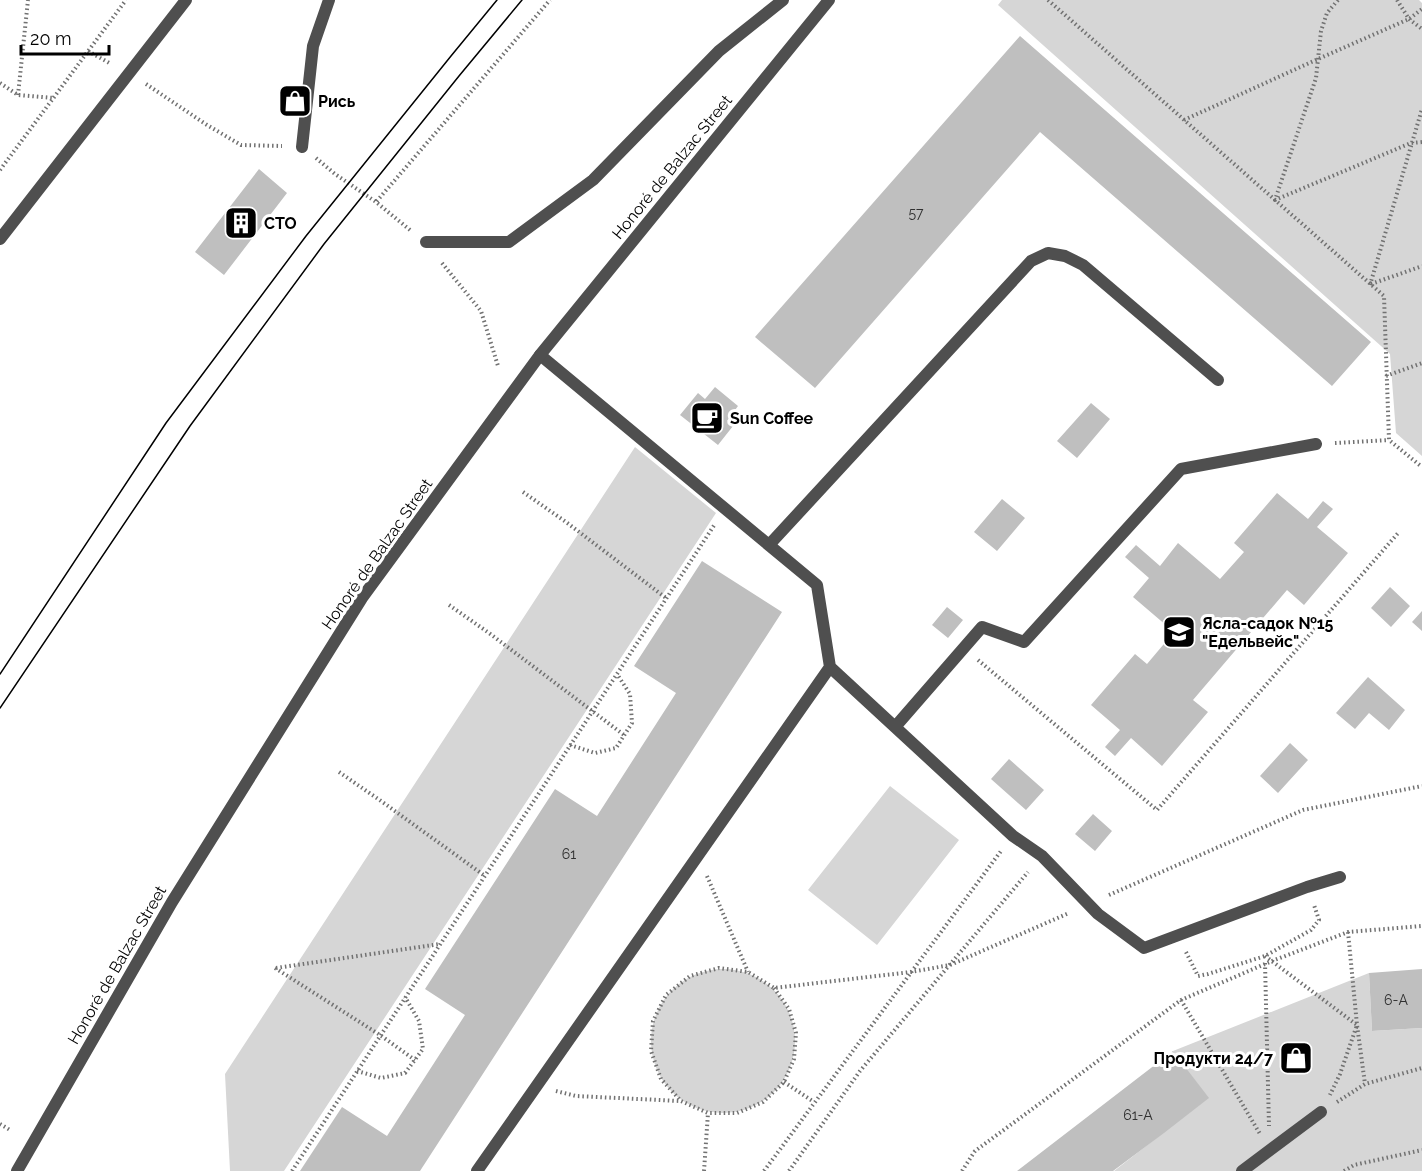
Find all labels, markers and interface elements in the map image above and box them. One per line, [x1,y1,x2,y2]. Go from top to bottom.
scale bar [21,18,110,56]
text: 20 m [30,28,72,49]
shop icon: Рись [277,83,313,119]
street label: Honoré de Balzac Street [608,91,736,243]
place label: Рись [318,92,356,111]
building icon: СТО [223,205,259,241]
house number: 57 [908,205,924,221]
place label: СТО [264,214,297,233]
cafe icon: Sun Coffee [689,400,725,436]
place label: Sun Coffee [730,409,813,428]
street label: Honoré de Balzac Street [318,474,437,633]
school or university icon: Ясла-садок №15 "Едельвейс" [1161,614,1197,650]
place label: Ясла-садок №15 "Едельвейс" [1202,614,1334,651]
house number: 61 [562,846,576,862]
street label: Honoré de Balzac Street [64,882,171,1048]
house number: 6-А [1384,992,1408,1008]
shop icon: Продукти 24/7 [1278,1040,1314,1076]
place label: Продукти 24/7 [1154,1049,1273,1068]
house number: 61-А [1123,1107,1153,1123]

